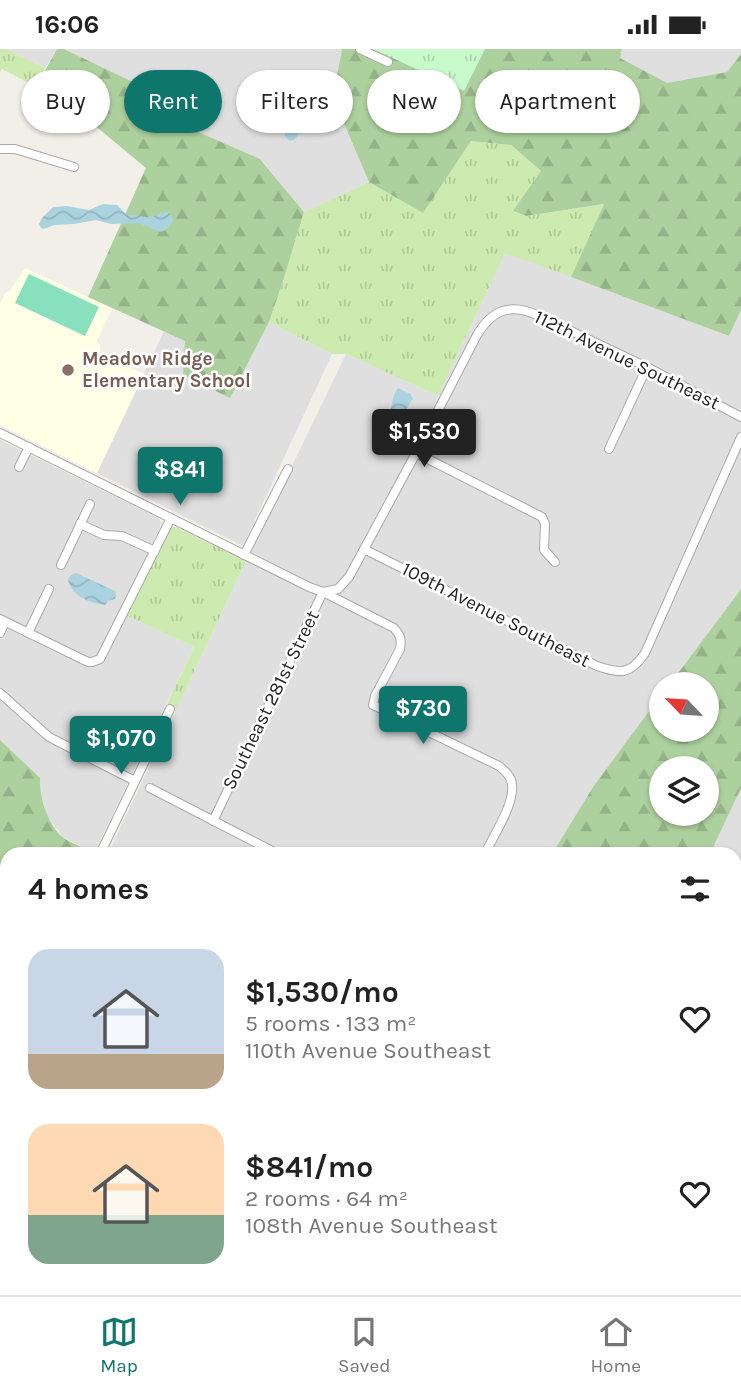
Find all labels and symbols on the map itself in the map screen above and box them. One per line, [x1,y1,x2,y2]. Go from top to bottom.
street label: 112th Avenue Southeast [531,306,723,414]
place label: Meadow Ridge Elementary School [82,348,251,392]
marker: Meadow Ridge Elementary School [60,362,76,378]
pin: $1,530 [367,409,481,469]
pin: $841 [139,447,221,507]
street label: 109th Avenue Southeast [398,558,594,672]
street label: Southeast 281st Street [218,607,324,793]
north arrow [649,672,719,742]
pin: $730 [382,687,464,746]
pin: $1,070 [64,717,178,776]

